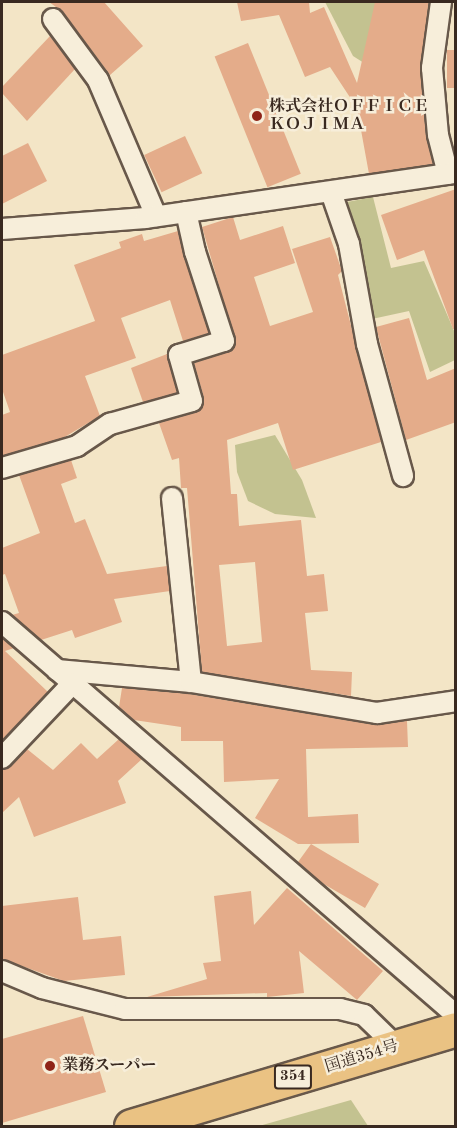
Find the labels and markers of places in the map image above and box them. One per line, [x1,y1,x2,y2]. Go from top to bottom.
place label: 株式会社ＯＦＦＩＣＥ ＫＯＪＩＭＡ [269,97,429,135]
marker: 株式会社ＯＦＦＩＣＥ ＫＯＪＩＭＡ [250,109,264,123]
place label: 業務スーパー [62,1056,157,1076]
marker: 業務スーパー [43,1059,57,1073]

